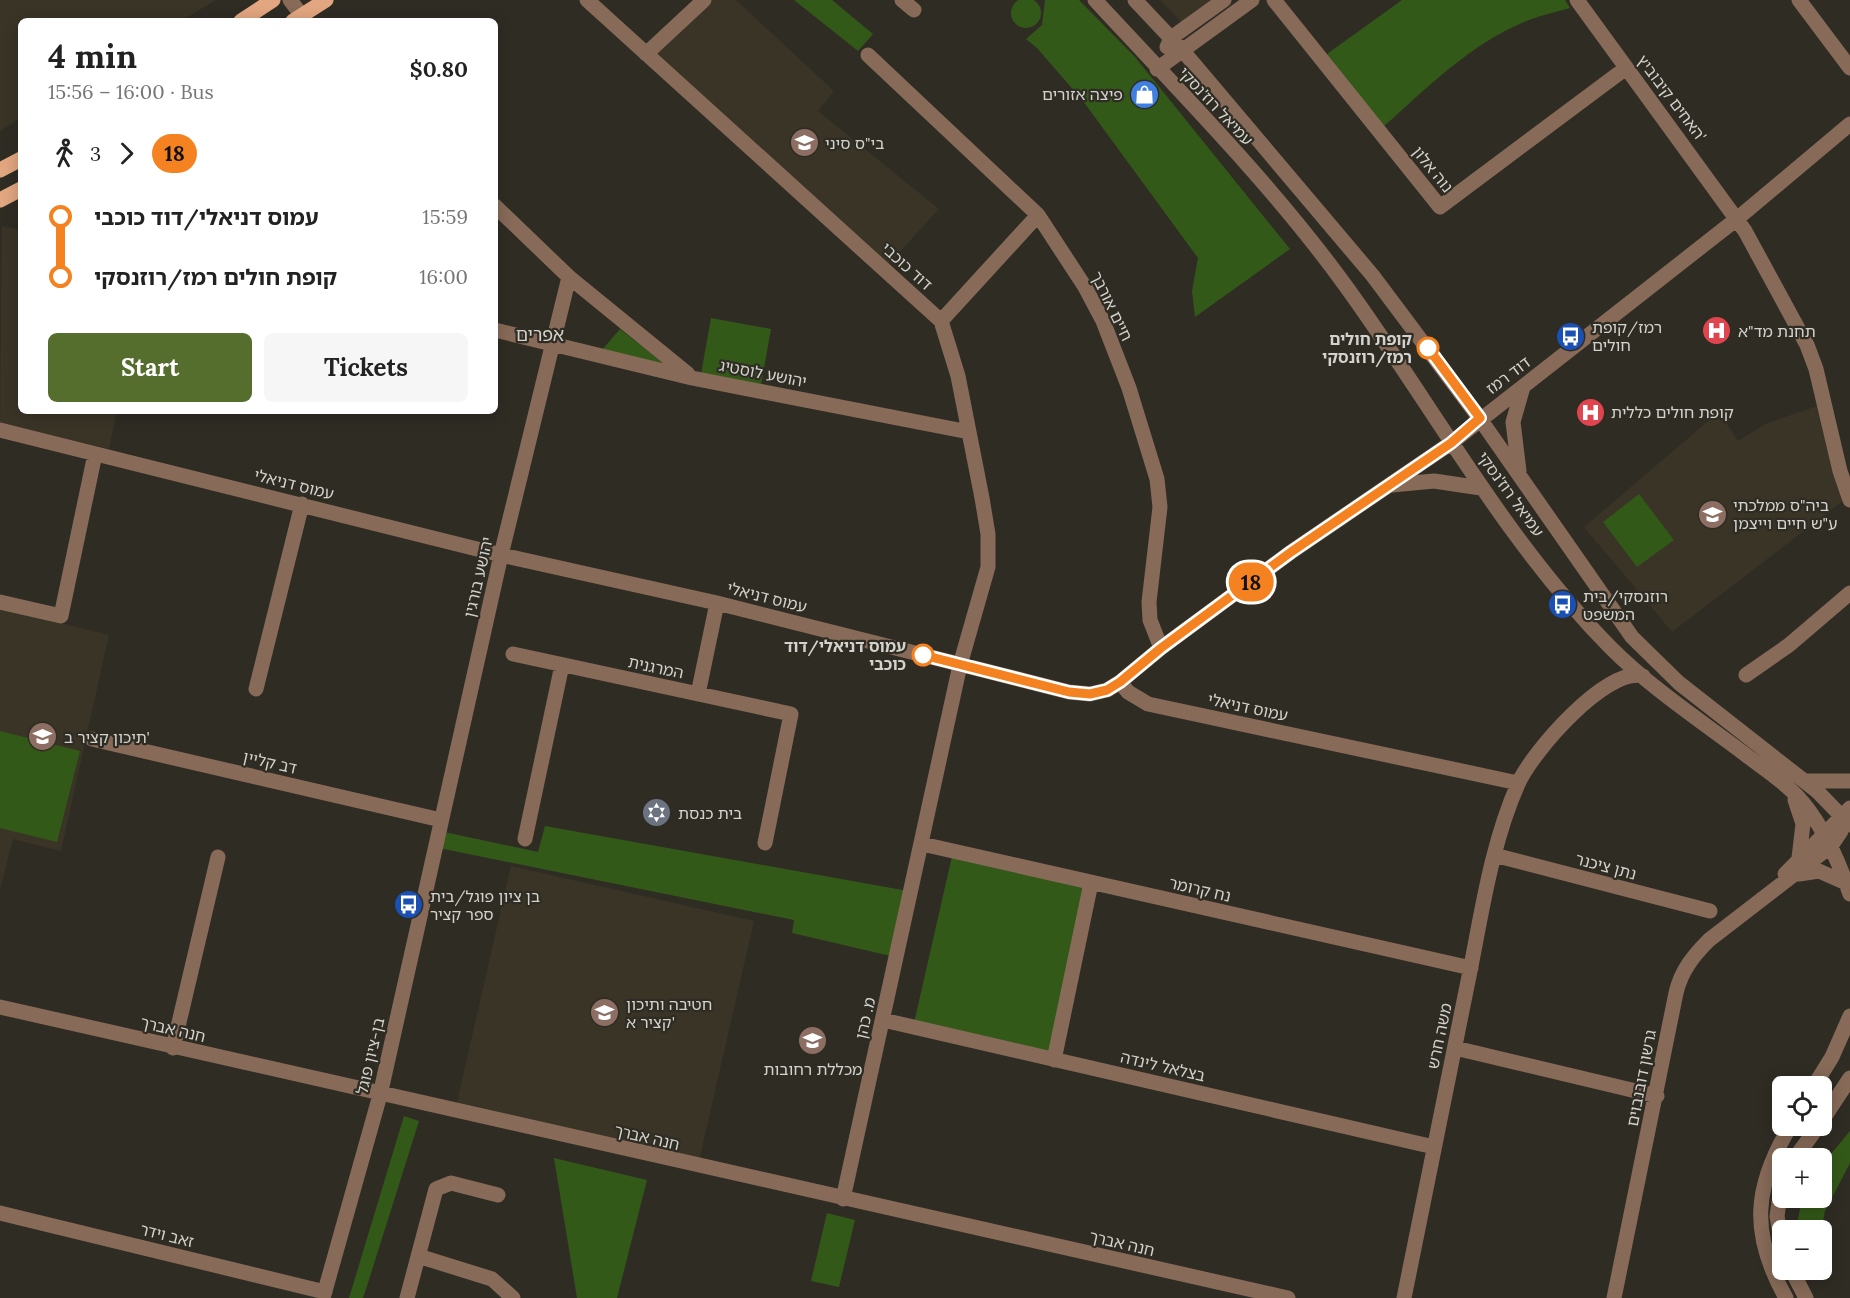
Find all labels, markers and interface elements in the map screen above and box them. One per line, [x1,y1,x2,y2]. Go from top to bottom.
text: 4 min [48,35,137,77]
street label: האחים קיבוביץ' [1633,51,1711,145]
text: $0.80 [410,55,468,83]
street label: עמיאל רוז'נסקי [1175,63,1257,149]
shop icon: פיצה אזורים [1128,78,1160,110]
text: 15:56 – 16:00 · Bus [48,79,214,104]
place label: פיצה אזורים [1042,84,1123,104]
school or university icon: בי"ס סיני [788,127,820,159]
place label: בי"ס סיני [825,133,884,153]
icon: walk [48,137,81,170]
icon: forward [110,137,143,170]
text: 18 [164,140,185,167]
text: 3 [90,141,101,166]
street label: נוה אלון [1408,142,1458,196]
text: עמוס דניאלי/דוד כוכבי [94,203,319,231]
text: 15:59 [422,204,468,229]
street label: דוד כוכבי [877,238,937,294]
text: קופת חולים רמז/רוזנסקי [94,263,337,291]
text: 16:00 [419,264,468,289]
street label: חיים אורבך [1087,268,1137,344]
hospital icon: תחנת מד"א [1701,315,1733,347]
place label: רמז/קופת חולים [1592,317,1662,355]
bus stop icon: רמז/קופת חולים [1555,320,1587,352]
place label: תחנת מד"א [1738,321,1816,341]
district label: אפרים [516,323,564,346]
place label: קופת חולים רמז/רוזנסקי [1322,329,1413,368]
button: Start [48,333,252,402]
button: Tickets [264,333,468,402]
marker: קופת חולים רמז/רוזנסקי [1417,337,1439,359]
street label: דוד רמז [1482,352,1534,398]
street label: יהושע לוסטיג [718,355,808,391]
hospital icon: קופת חולים כללית [1574,396,1606,428]
place label: קופת חולים כללית [1611,402,1734,422]
street label: עמיאל רוז'נסקי [1473,448,1549,540]
street label: עמוס דניאלי [252,464,336,504]
place label: ביה"ס ממלכתי ע"ש חיים וייצמן [1733,495,1838,533]
school or university icon: ביה"ס ממלכתי ע"ש חיים וייצמן [1696,498,1728,530]
street label: יהושע בורגין [459,535,497,619]
line badge: 18 [1224,562,1278,602]
text: 18 [1241,569,1261,596]
street label: עמוס דניאלי [725,577,809,617]
place label: רוזנסקי/בית המשפט [1583,586,1668,624]
bus stop icon: רוזנסקי/בית המשפט [1546,589,1578,621]
place label: עמוס דניאלי/דוד כוכבי [784,636,906,674]
marker: עמוס דניאלי/דוד כוכבי [912,644,934,666]
street label: המרגנית [626,651,686,683]
street label: עמוס דניאלי [1206,689,1290,725]
school or university icon: תיכון קציר ב' [27,721,59,753]
place label: תיכון קציר ב' [64,727,150,747]
street label: דב קליין [241,746,299,778]
synagogue icon: בית כנסת [641,797,673,829]
place label: בית כנסת [678,803,742,823]
street label: נתן ציכנר [1573,848,1639,884]
street label: נח קרומר [1167,872,1233,906]
place label: בן ציון פוגל/בית ספר קציר [430,886,540,924]
bus stop icon: בן ציון פוגל/בית ספר קציר [393,889,425,921]
place label: חטיבה ותיכון קציר א' [626,994,712,1032]
street label: מ. כהן [851,995,879,1041]
school or university icon: חטיבה ותיכון קציר א' [589,997,621,1029]
street label: משה חרש [1422,1001,1456,1071]
street label: חנה אברך [138,1012,208,1046]
street label: בן-ציון פוגל [351,1016,389,1096]
school or university icon: מכללת רחובות [797,1025,829,1057]
street label: גרשון דובנבוים [1622,1028,1660,1128]
street label: בצלאל לינדה [1119,1047,1207,1085]
place label: מכללת רחובות [764,1059,862,1079]
map controls [1772,1076,1832,1280]
button: locate [1772,1076,1832,1136]
street label: חנה אברך [612,1120,682,1154]
button: + [1772,1148,1832,1208]
street label: זאב וידר [138,1219,196,1251]
button: − [1772,1220,1832,1280]
street label: חנה אברך [1087,1226,1157,1260]

